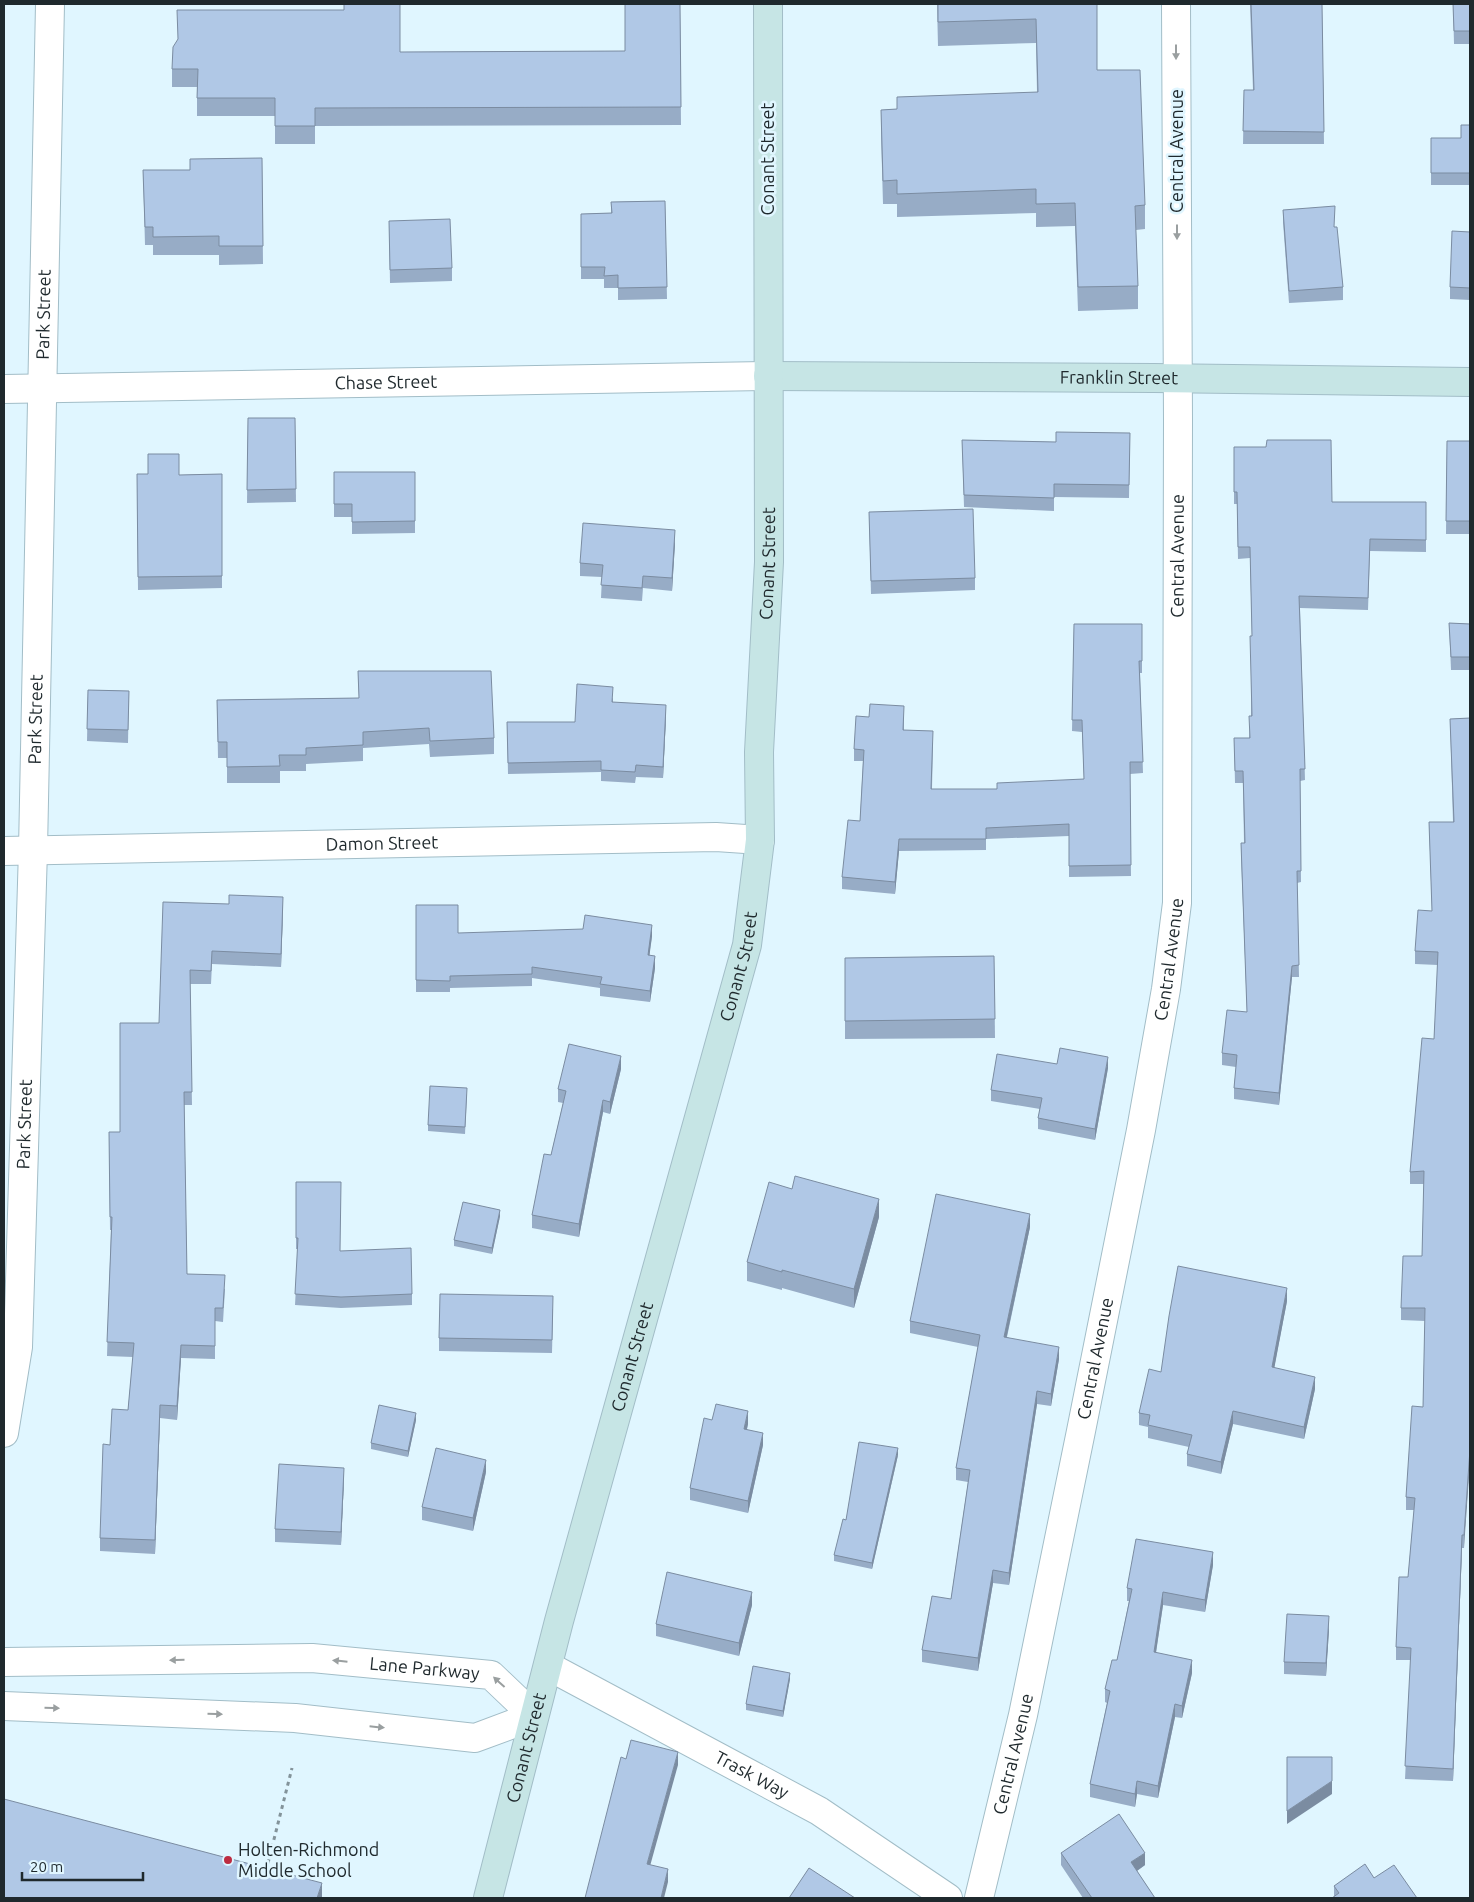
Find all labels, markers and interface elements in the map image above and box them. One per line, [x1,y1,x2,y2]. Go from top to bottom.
one-way arrow [1172,45,1180,61]
street label: Central Avenue [1166,89,1186,213]
street label: Conant Street [757,103,777,215]
one-way arrow [1173,225,1181,241]
street label: Park Street [32,269,54,360]
street label: Franklin Street [1060,367,1178,387]
street label: Chase Street [334,371,437,392]
street label: Central Avenue [1167,494,1187,618]
street label: Conant Street [755,507,778,621]
street label: Park Street [24,674,46,765]
street label: Damon Street [325,831,438,854]
street label: Central Avenue [1150,898,1186,1022]
street label: Conant Street [715,910,760,1024]
street label: Park Street [12,1079,35,1170]
street label: Central Avenue [1073,1296,1116,1421]
street label: Conant Street [607,1300,656,1414]
street label: Lane Parkway [369,1653,481,1683]
one-way arrow [169,1656,185,1664]
one-way arrow [331,1656,347,1664]
one-way arrow [492,1677,505,1688]
street label: Conant Street [502,1690,549,1805]
street label: Central Avenue [988,1692,1036,1816]
one-way arrow [45,1704,61,1712]
one-way arrow [207,1711,223,1719]
one-way arrow [369,1723,385,1731]
street label: Trask Way [712,1746,793,1802]
place label: Holten-Richmond Middle School [238,1839,379,1880]
scale bar [22,1850,144,1882]
marker: Holten-Richmond Middle School [222,1854,234,1866]
text: 20 m [30,1858,63,1875]

